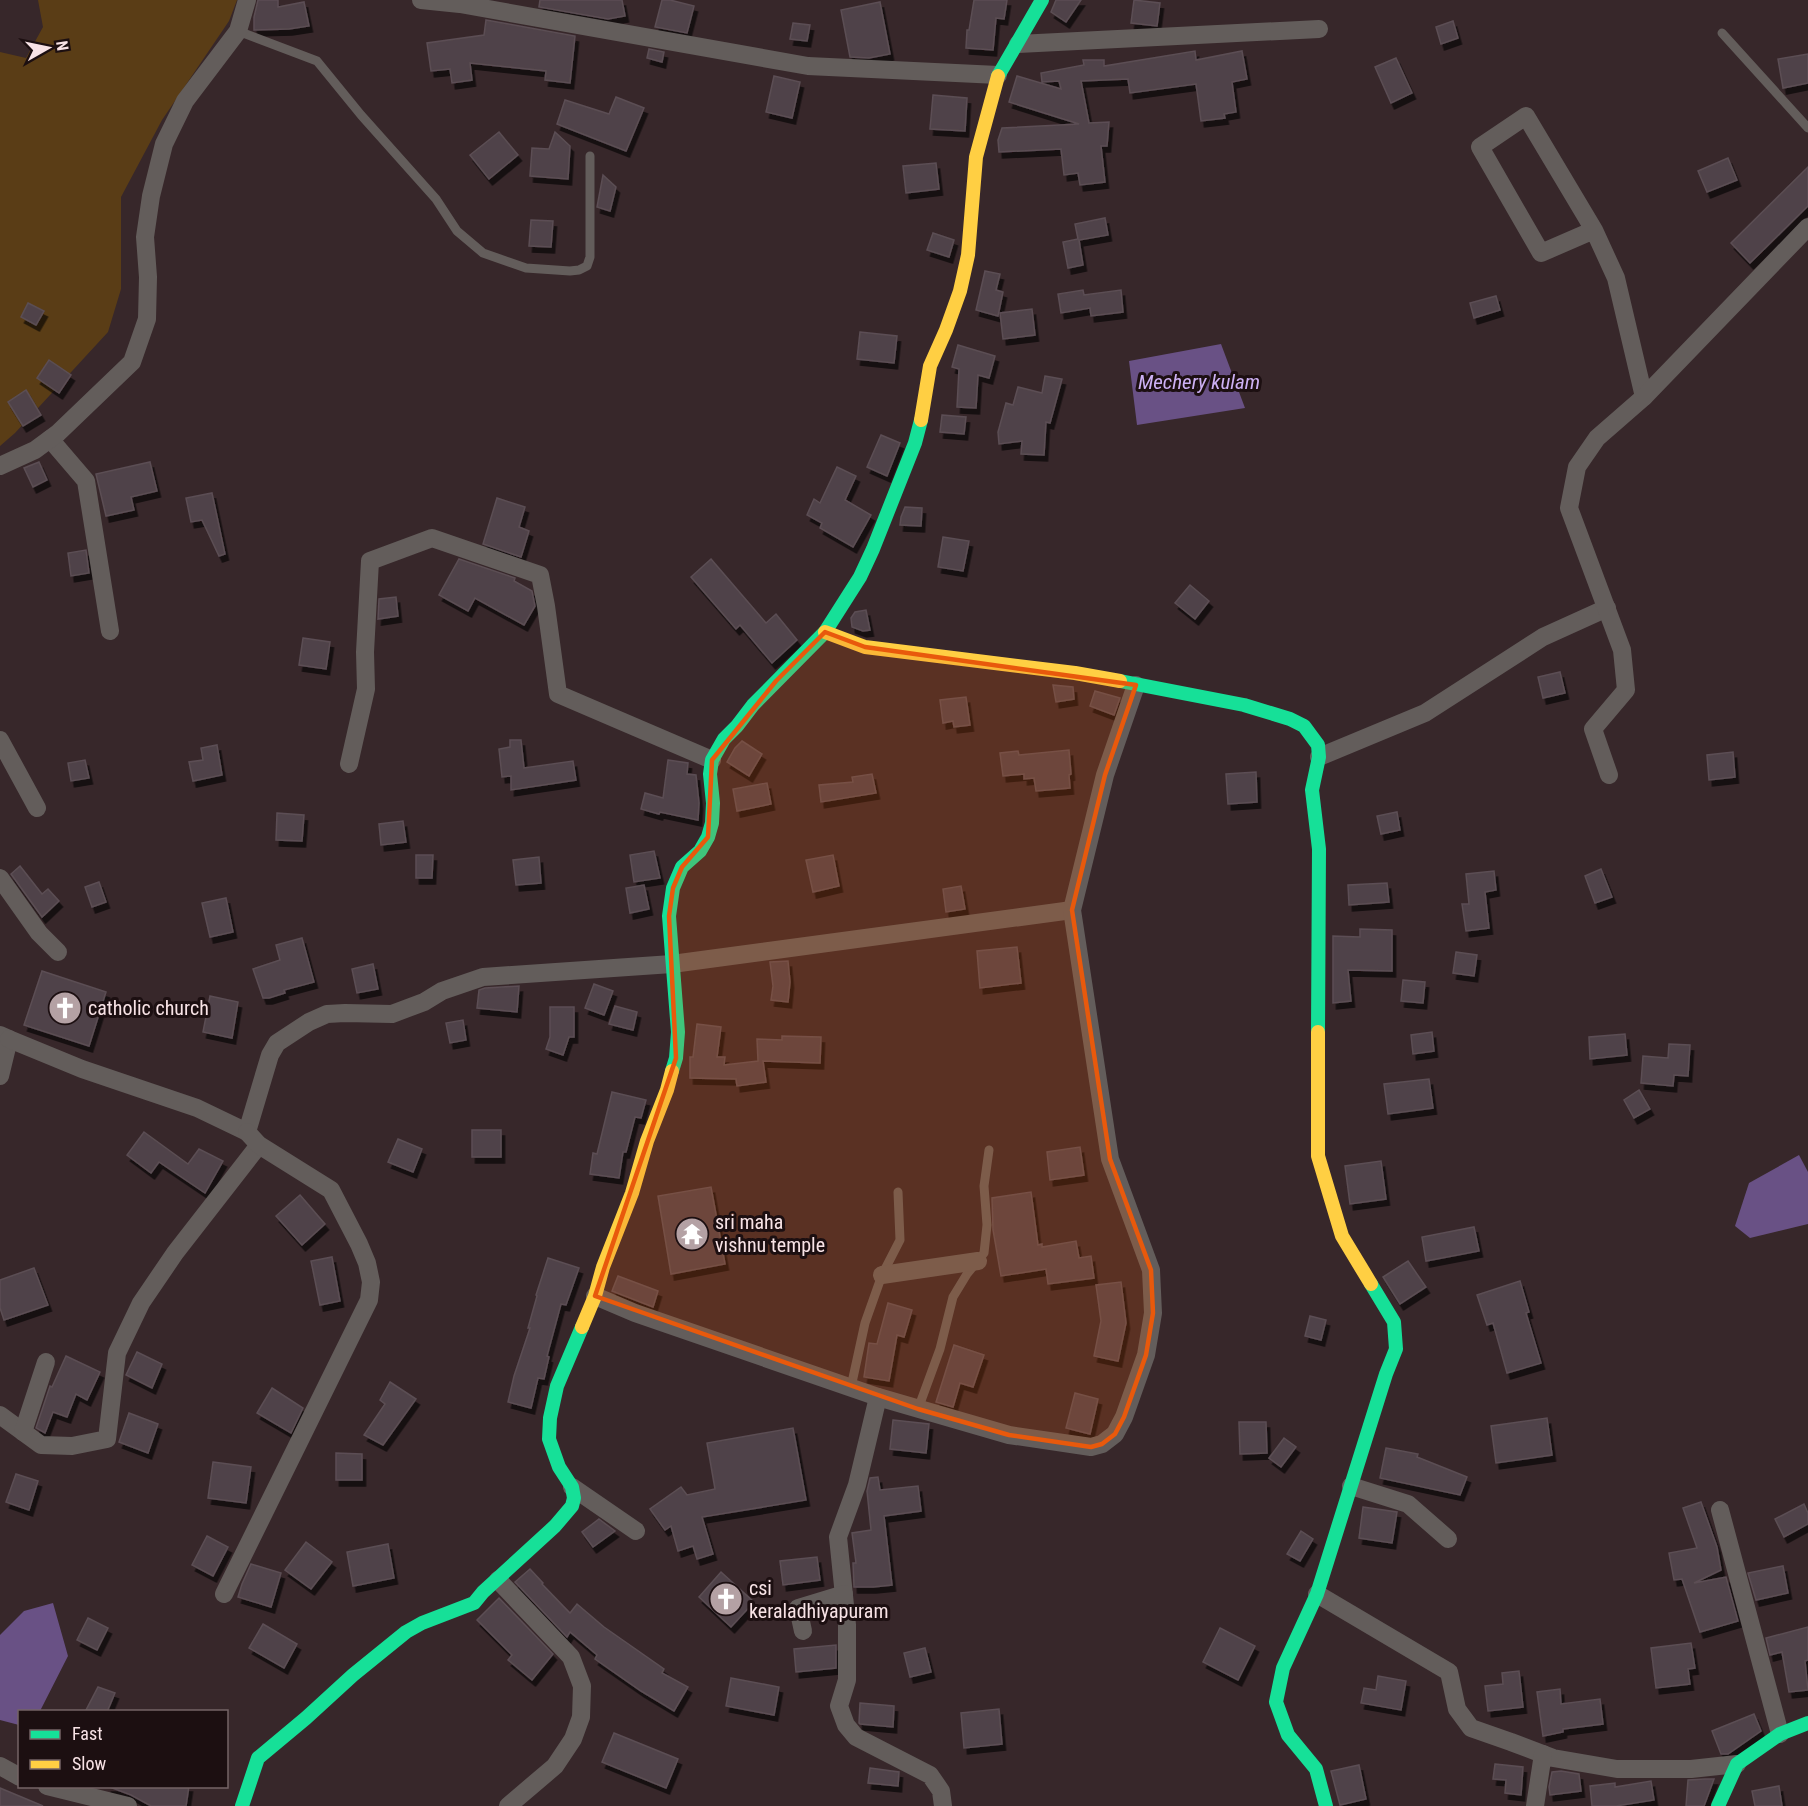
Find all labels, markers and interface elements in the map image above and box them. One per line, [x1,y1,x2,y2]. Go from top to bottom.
north arrow [18,18,78,78]
text: N [52,39,72,52]
water label: Mechery kulam [1138,370,1260,394]
church icon: catholic church [47,990,83,1026]
place label: catholic church [88,996,209,1020]
place label: sri maha vishnu temple [715,1210,825,1257]
temple icon: sri maha vishnu temple [674,1216,710,1252]
place label: csi keraladhiyapuram [749,1576,888,1623]
church icon: csi keraladhiyapuram [708,1581,744,1617]
legend [18,1710,228,1788]
text: Fast [72,1723,103,1744]
text: Slow [72,1753,107,1774]

